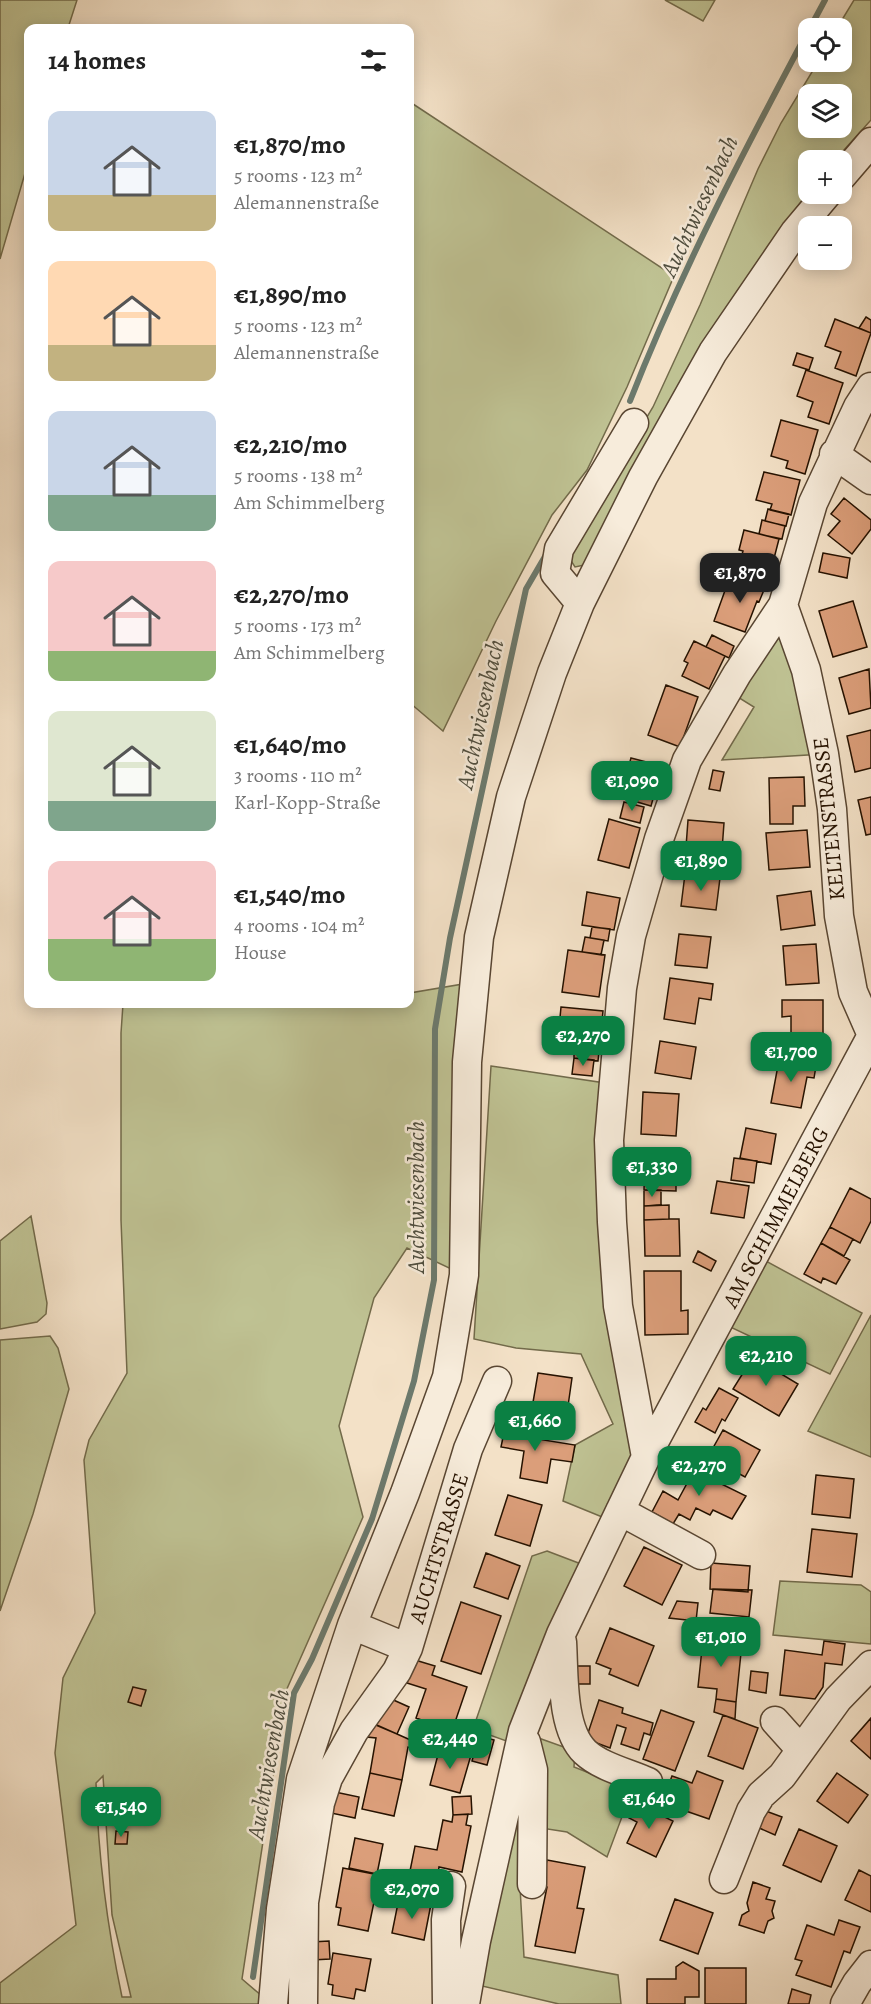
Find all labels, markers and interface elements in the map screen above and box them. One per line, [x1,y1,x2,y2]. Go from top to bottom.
map controls [798,18,852,270]
button: locate [798,18,852,72]
text: 14 homes [48,43,146,78]
icon: filters [357,44,390,77]
button: layers [798,84,852,138]
text: €1,870/mo [234,127,346,162]
water label: Auchtwiesenbach [651,130,746,284]
icon: home [96,135,168,207]
button: + [798,150,852,204]
text: 5 rooms · 123 m² [234,162,362,189]
text: Alemannenstraße [234,189,379,216]
button: − [798,216,852,270]
text: €1,890/mo [234,277,347,312]
icon: home [96,285,168,357]
text: 5 rooms · 123 m² [234,312,362,339]
text: Alemannenstraße [234,339,379,366]
text: €2,210/mo [234,427,347,462]
icon: home [96,435,168,507]
text: 5 rooms · 138 m² [234,462,363,489]
text: Am Schimmelberg [234,489,385,516]
pin: €1,870 [691,553,789,604]
text: €1,870 [714,559,766,586]
text: €2,270/mo [234,577,349,612]
icon: home [96,585,168,657]
text: 5 rooms · 173 m² [234,612,361,639]
water label: Auchtwiesenbach [448,636,511,794]
text: Am Schimmelberg [234,639,385,666]
text: €1,640/mo [234,727,346,762]
icon: home [96,735,168,807]
street label: KELTENSTRASSE [805,736,852,902]
pin: €1,090 [583,761,681,812]
text: 3 rooms · 110 m² [234,762,362,789]
text: €1,090 [605,767,659,794]
text: Karl-Kopp-Straße [234,789,381,816]
pin: €1,890 [652,841,750,892]
text: €1,890 [675,847,727,874]
text: €1,540/mo [234,877,345,912]
icon: home [96,885,168,957]
text: 4 rooms · 104 m² [234,912,365,939]
text: House [234,939,286,966]
pin: €2,270 [534,1016,632,1067]
text: €2,270 [556,1022,610,1049]
pin: €1,700 [742,1032,840,1083]
text: €1,700 [765,1038,817,1065]
water label: Auchtwiesenbach [400,1121,432,1275]
street label: AM SCHIMMELBERG [715,1122,836,1314]
pin: €1,330 [603,1147,701,1198]
text: €1,330 [626,1153,678,1180]
pin: €2,210 [717,1336,815,1387]
text: €2,210 [739,1342,793,1369]
pin: €1,660 [486,1401,584,1452]
text: €1,660 [509,1407,561,1434]
pin: €2,270 [650,1446,748,1497]
text: €2,270 [672,1452,726,1479]
street label: AUCHTSTRASSE [402,1469,476,1628]
pin: €1,010 [672,1617,770,1668]
text: €1,010 [695,1623,747,1650]
water label: Auchtwiesenbach [239,1686,297,1844]
pin: €2,440 [401,1719,499,1770]
text: €2,440 [422,1725,478,1752]
pin: €1,640 [600,1779,698,1830]
text: €1,640 [623,1785,675,1812]
pin: €1,540 [72,1787,170,1838]
text: €1,540 [95,1793,147,1820]
pin: €2,070 [363,1869,461,1920]
text: €2,070 [384,1875,440,1902]

